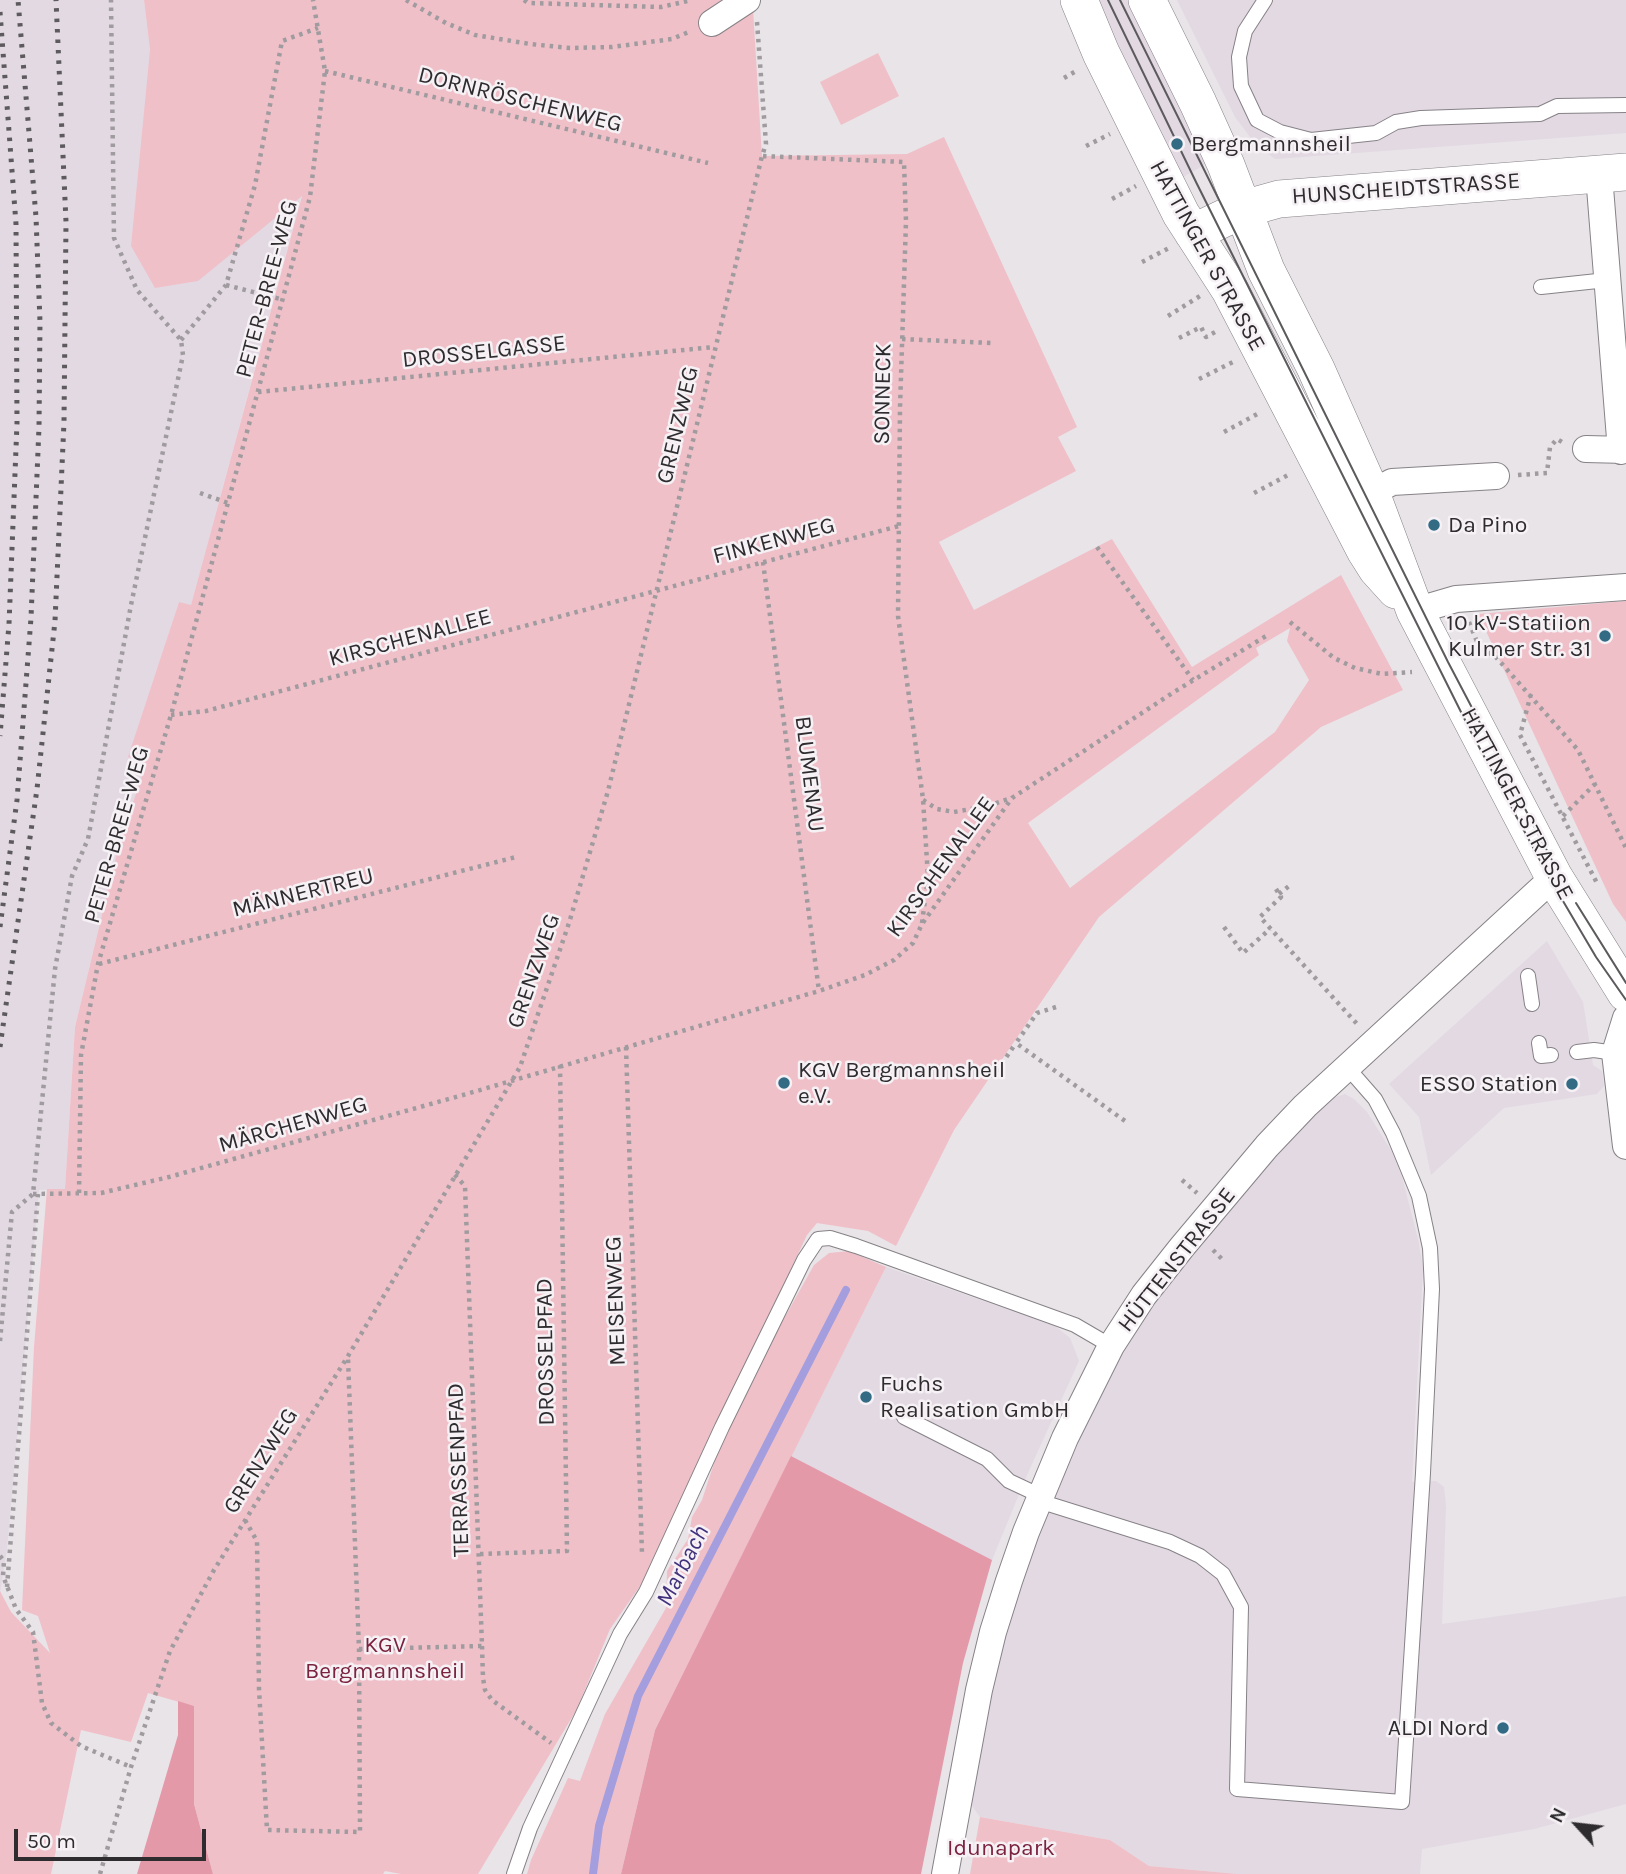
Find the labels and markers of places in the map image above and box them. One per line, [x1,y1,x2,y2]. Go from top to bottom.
place label: Bergmannsheil [1191,130,1351,158]
marker: Bergmannsheil [1169,136,1185,152]
place label: Da Pino [1448,511,1527,539]
marker: Da Pino [1426,517,1442,533]
place label: 10 kV-Statiion Kulmer Str. 31 [1446,609,1591,663]
marker: 10 kV-Statiion Kulmer Str. 31 [1597,628,1613,644]
place label: KGV Bergmannsheil e.V. [798,1056,1005,1110]
place label: ESSO Station [1420,1070,1558,1098]
marker: KGV Bergmannsheil e.V. [776,1075,792,1091]
marker: ESSO Station [1564,1076,1580,1092]
place label: Fuchs Realisation GmbH [880,1370,1069,1424]
marker: Fuchs Realisation GmbH [858,1389,874,1405]
place label: ALDI Nord [1388,1714,1489,1742]
marker: ALDI Nord [1495,1720,1511,1736]

